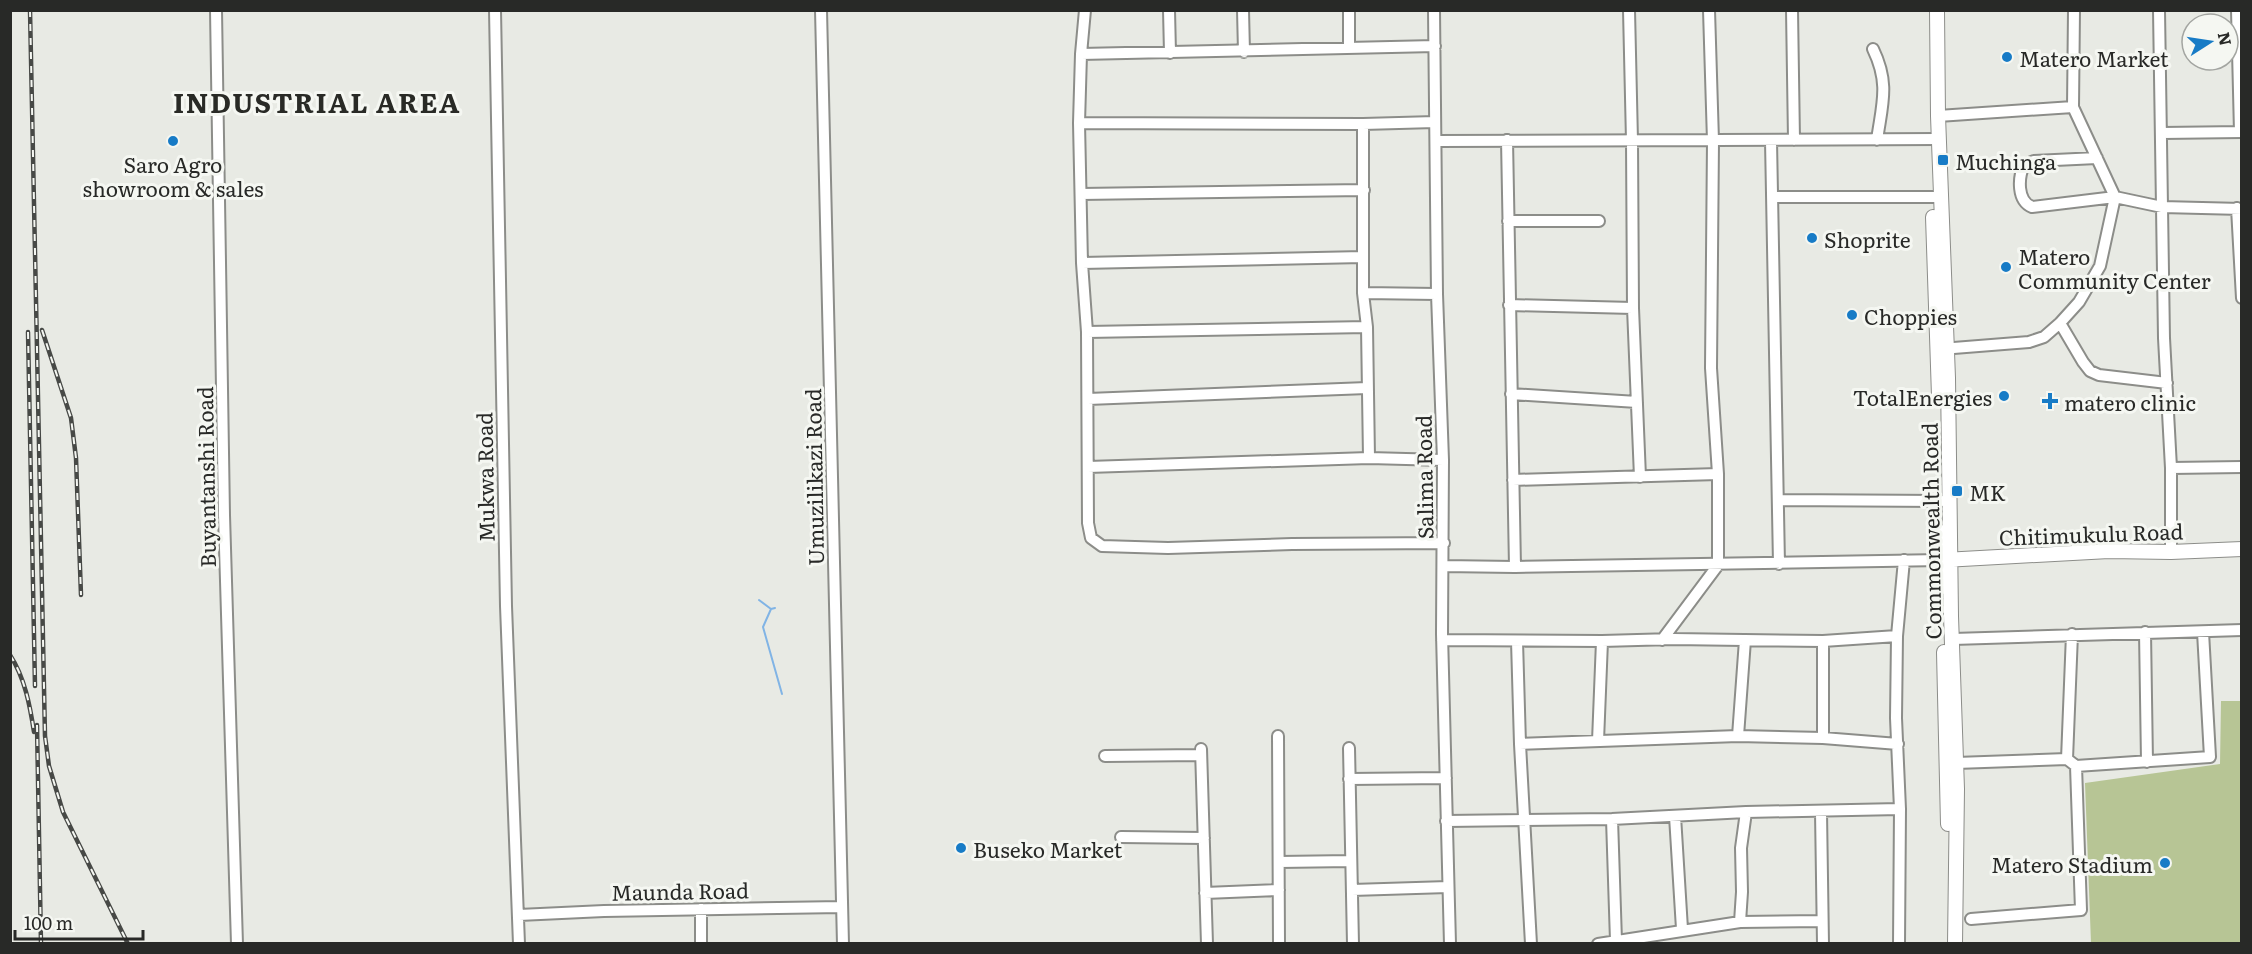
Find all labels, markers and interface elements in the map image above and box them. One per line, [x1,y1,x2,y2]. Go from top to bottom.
north arrow [2180,12,2240,72]
text: N [2213,30,2239,48]
place label: Matero Market [2019,42,2169,73]
marker: Matero Market [2000,50,2014,64]
district label: INDUSTRIAL AREA [173,81,461,121]
marker: Saro Agro showroom & sales [166,134,180,148]
place label: Muchinga [1955,145,2057,176]
place label: Saro Agro showroom & sales [82,148,264,203]
marker: Muchinga [1936,153,1950,167]
place label: Shoprite [1824,223,1911,254]
marker: Shoprite [1805,231,1819,245]
place label: Matero Community Center [2018,240,2211,295]
marker: Matero Community Center [1999,260,2013,274]
place label: Choppies [1864,300,1957,331]
marker: Choppies [1845,308,1859,322]
place label: TotalEnergies [1853,381,1992,412]
street label: Buyantanshi Road [188,386,222,568]
place label: matero clinic [2064,386,2196,417]
street label: Umuzilikazi Road [796,388,830,566]
marker: TotalEnergies [1997,389,2011,403]
marker: matero clinic [2041,392,2059,410]
street label: Mukwa Road [467,412,501,542]
street label: Salima Road [1406,414,1440,540]
street label: Commonwealth Road [1913,422,1947,640]
place label: MK [1969,476,2006,507]
marker: MK [1950,484,1964,498]
street label: Chitimukulu Road [1998,514,2184,552]
place label: Buseko Market [973,833,1123,864]
marker: Buseko Market [954,841,968,855]
place label: Matero Stadium [1991,848,2153,879]
marker: Matero Stadium [2158,856,2172,870]
street label: Maunda Road [611,873,749,907]
scale bar [15,903,142,941]
text: 100 m [24,909,73,936]

